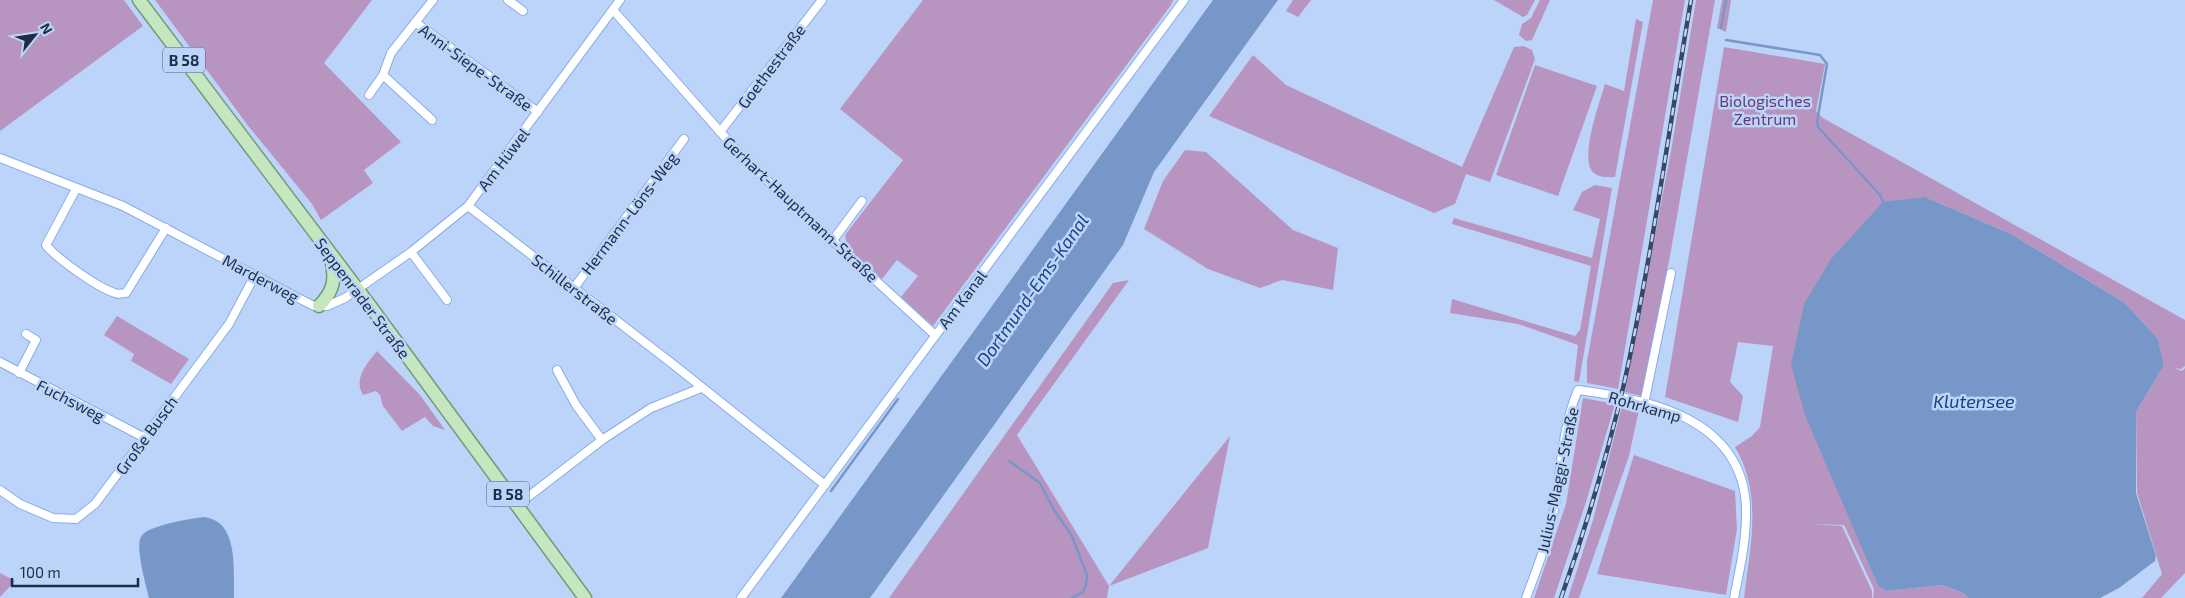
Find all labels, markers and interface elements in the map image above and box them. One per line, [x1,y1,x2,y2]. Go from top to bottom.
north arrow [10,10,60,60]
street label: Anni-Siepe-Straße [416,19,536,115]
text: N [37,20,57,37]
street label: Goethestraße [733,20,809,112]
road number: B 58 [163,48,205,72]
park label: Biologisches Zentrum [1719,91,1811,128]
street label: Am Hüwel [473,124,533,194]
street label: Gerhart-Hauptmann-Straße [720,132,882,286]
street label: Hermann-Löns-Weg [577,148,681,278]
water label: Dortmund-Ems-Kanal [971,210,1093,370]
street label: Seppenrader Straße [311,234,415,362]
street label: Marderweg [219,250,303,306]
street label: Schillerstraße [528,250,622,328]
street label: Am Kanal [934,266,990,332]
street label: Fuchsweg [34,375,108,425]
street label: Rohrkamp [1606,387,1684,425]
water label: Klutensee [1933,390,2015,412]
street label: Große Busch [111,392,181,478]
street label: Julius-Maggi-Straße [1532,405,1582,555]
road number: B 58 [487,482,529,506]
scale bar [12,556,139,588]
text: 100 m [20,563,61,581]

